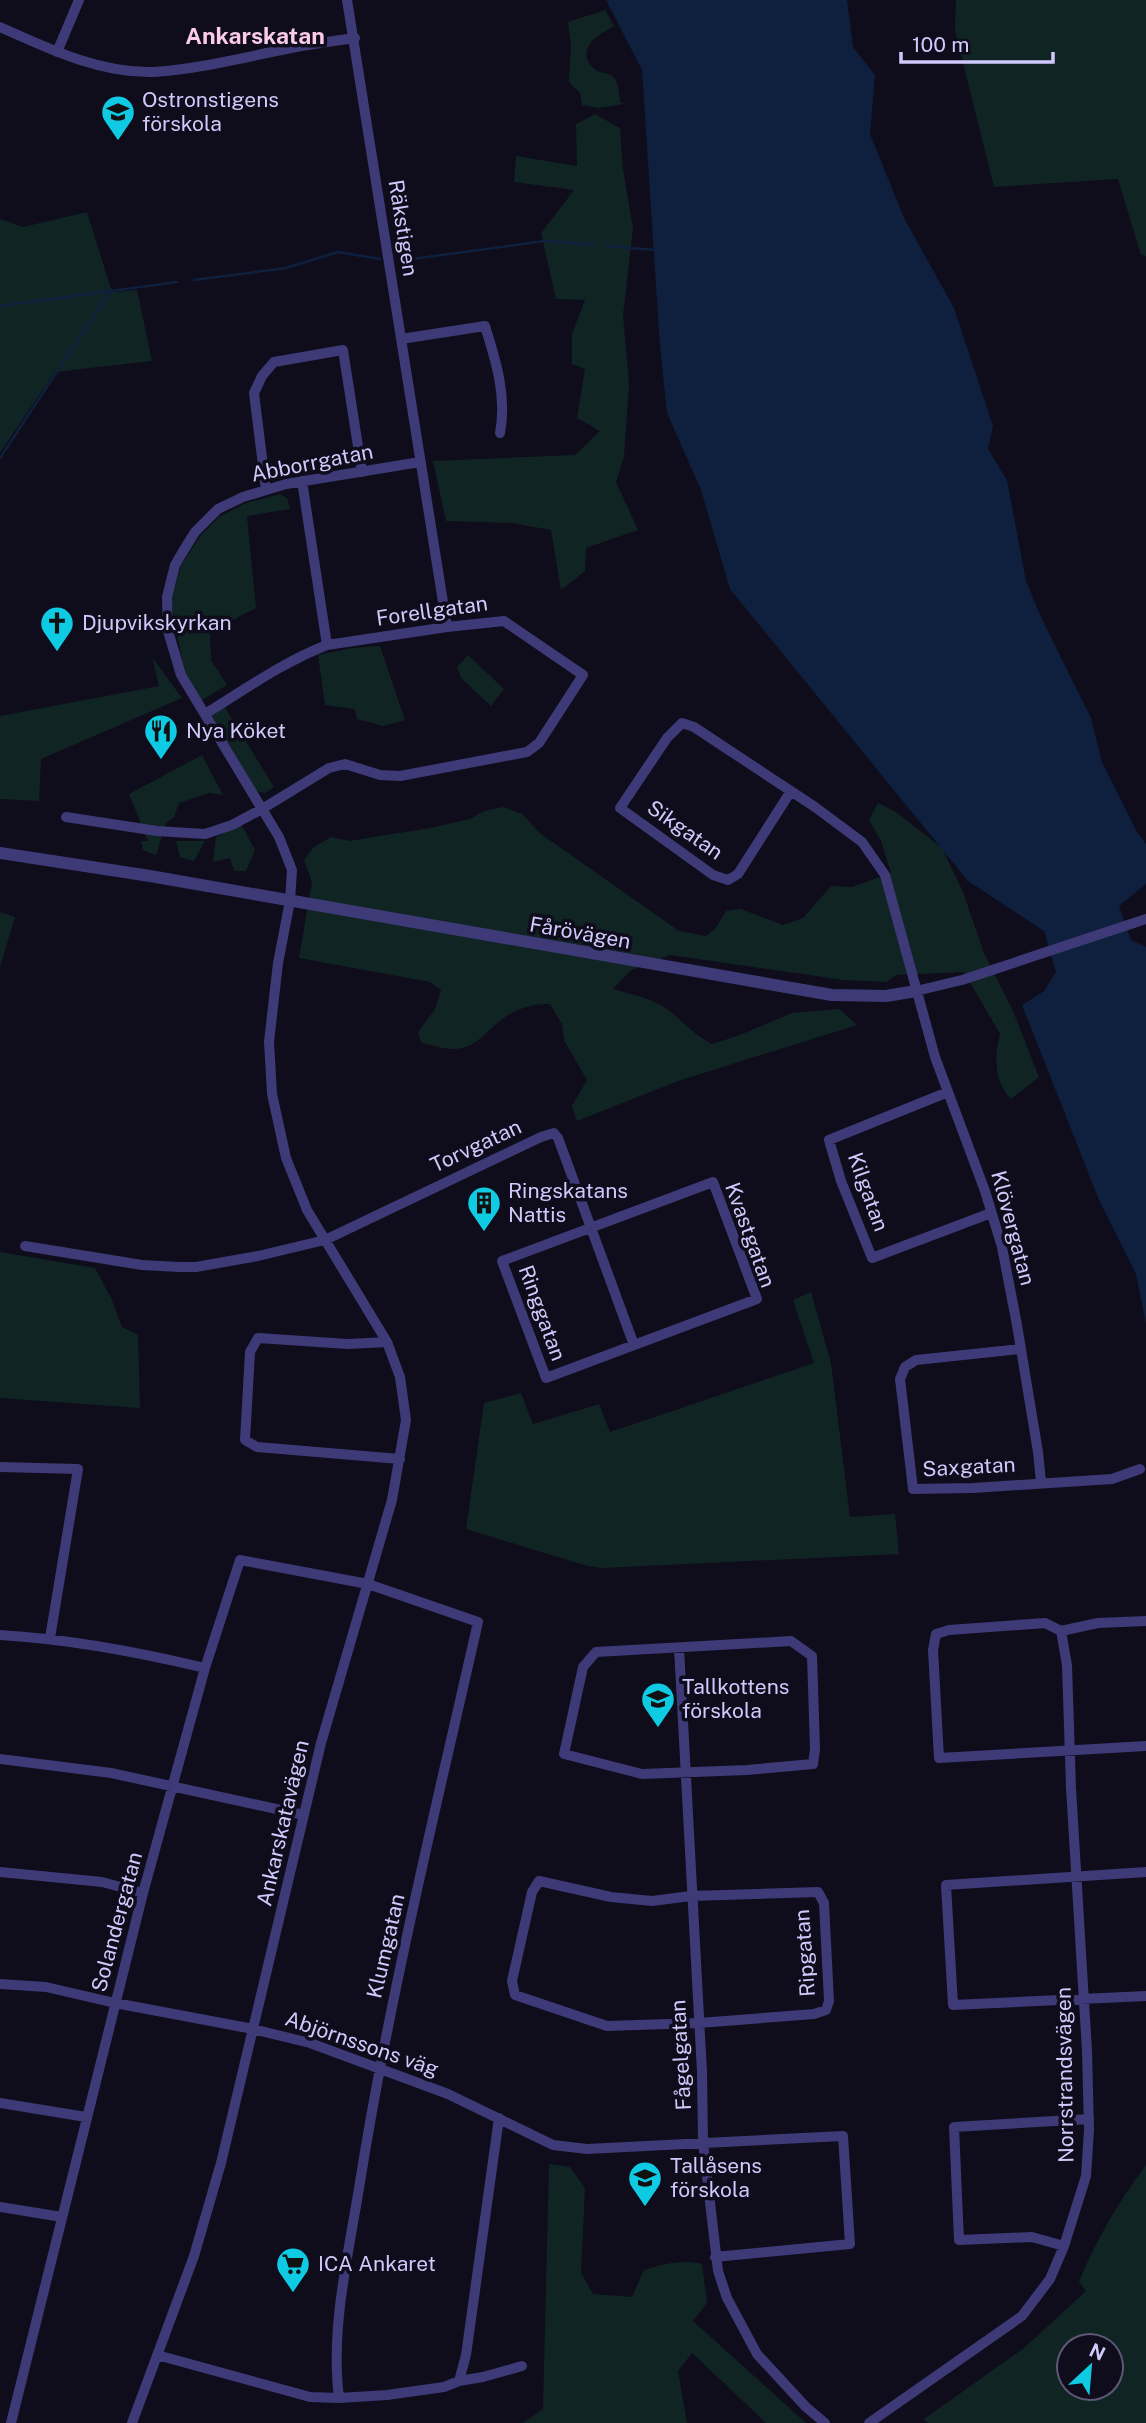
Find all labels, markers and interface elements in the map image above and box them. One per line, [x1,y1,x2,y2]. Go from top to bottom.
scale bar [901,21,1053,65]
district label: Ankarskatan [185,22,325,49]
text: 100 m [912,32,969,57]
place label: Ostronstigens förskola [142,87,279,136]
school or university icon: Ostronstigens förskola [99,93,137,142]
street label: Räkstigen [384,178,423,278]
street label: Abborrgatan [249,438,375,487]
street label: Forellgatan [375,590,489,631]
church icon: Djupvikskyrkan [38,604,76,653]
place label: Djupvikskyrkan [82,610,232,635]
restaurant icon: Nya Köket [142,712,180,761]
place label: Nya Köket [186,718,286,743]
street label: Sikgatan [643,795,728,865]
street label: Fårövägen [528,911,633,954]
street label: Torvgatan [426,1114,525,1177]
street label: Kilgatan [843,1149,894,1235]
street label: Klövergatan [986,1168,1041,1288]
place label: Ringskatans Nattis [508,1178,628,1227]
street label: Kvastgatan [720,1179,781,1291]
building icon: Ringskatans Nattis [465,1184,503,1233]
street label: Ringgatan [514,1262,571,1364]
street label: Saxgatan [922,1452,1016,1481]
place label: Tallkottens förskola [682,1674,789,1723]
school or university icon: Tallkottens förskola [639,1680,677,1729]
street label: Ankarskatavägen [251,1737,314,1908]
street label: Solandergatan [86,1849,147,1995]
street label: Klumgatan [361,1891,410,2001]
street label: Ripgatan [789,1908,820,1998]
street label: Norrstrandsvägen [1050,1987,1079,2163]
street label: Fågelgatan [665,1999,696,2111]
street label: Abjörnssons väg [282,2006,442,2082]
place label: Tallåsens förskola [670,2153,762,2202]
school or university icon: Tallåsens förskola [626,2159,664,2208]
supermarket icon: ICA Ankaret [274,2245,312,2294]
place label: ICA Ankaret [318,2251,436,2276]
north arrow [1055,2332,1125,2402]
text: N [1086,2339,1109,2365]

